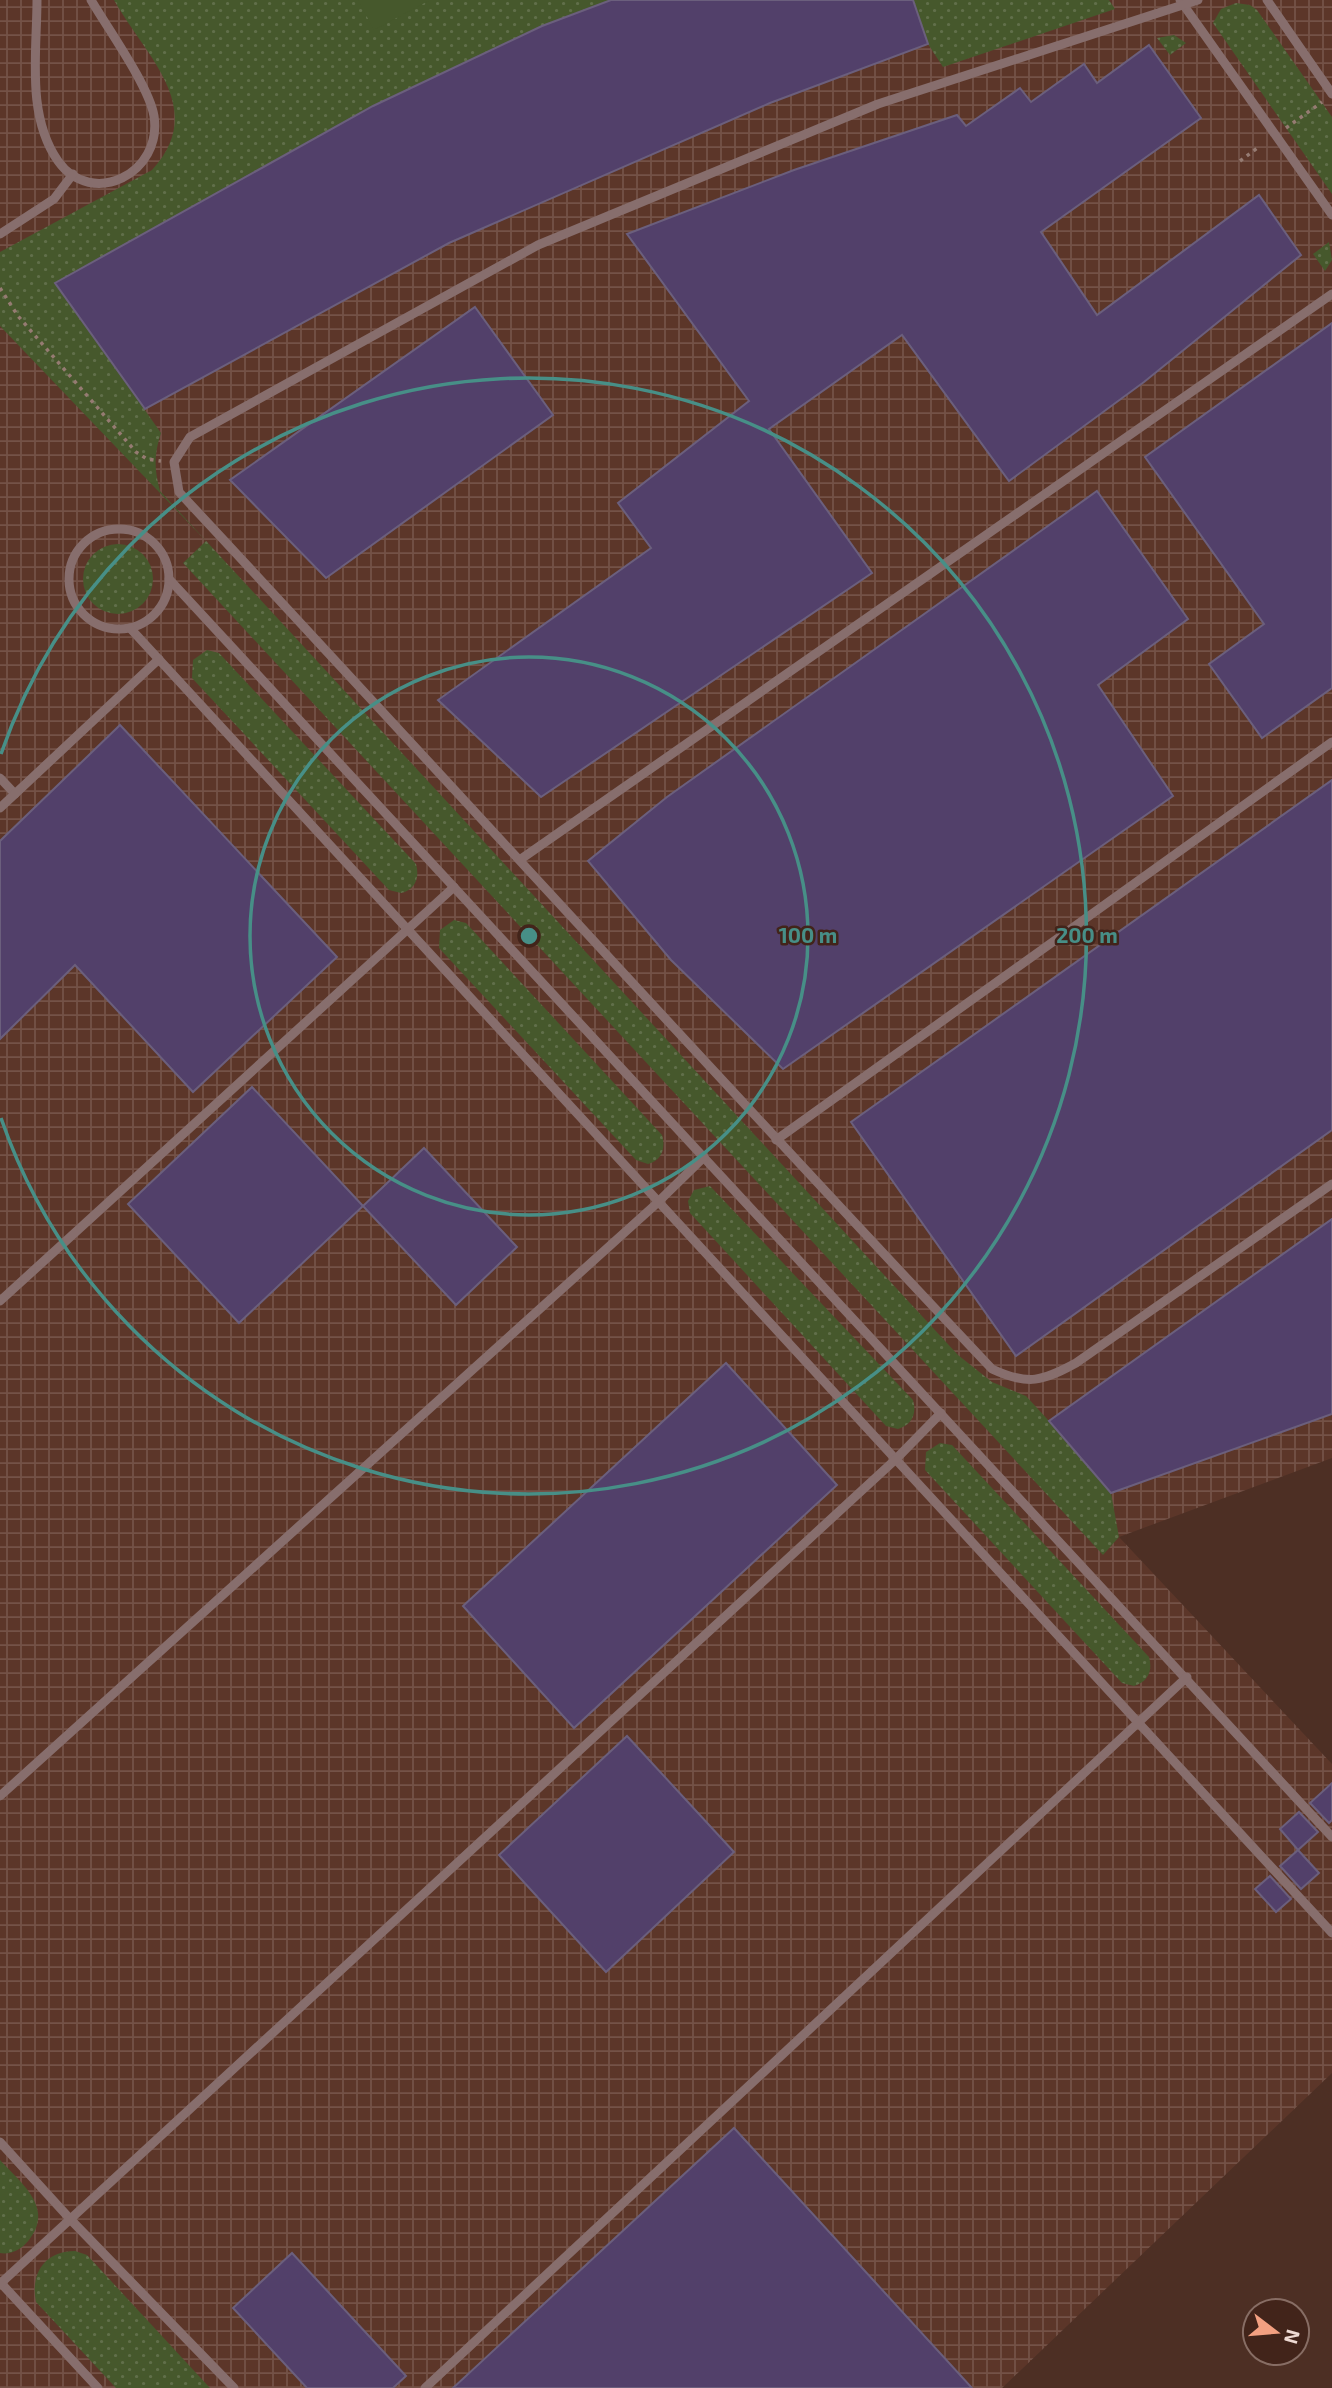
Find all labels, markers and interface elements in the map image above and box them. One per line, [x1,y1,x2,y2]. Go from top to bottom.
text: 100 m [779,922,837,947]
text: 200 m [1056,922,1118,947]
centre of rings [517,924,541,948]
north arrow [1241,2297,1311,2367]
text: N [1280,2327,1306,2347]

